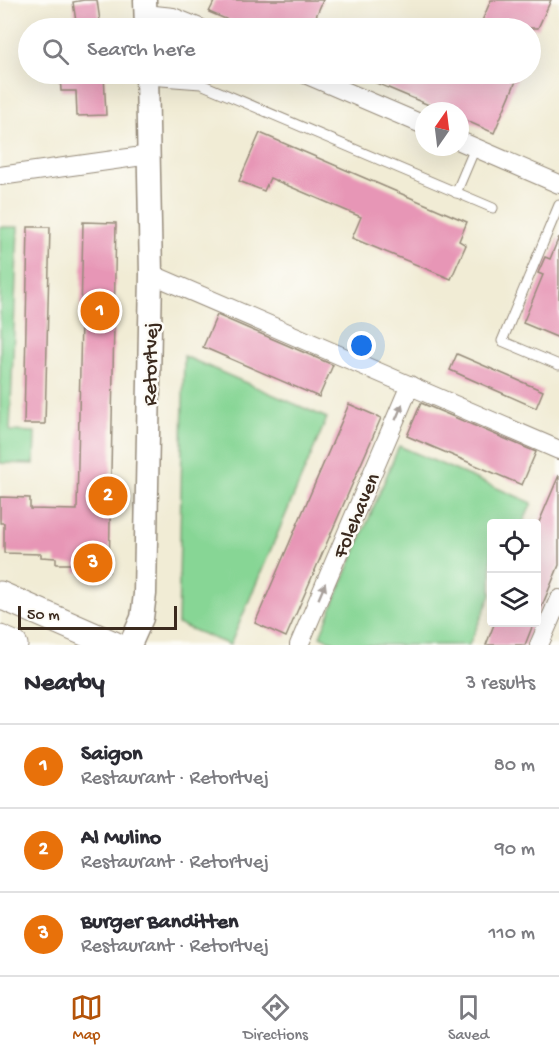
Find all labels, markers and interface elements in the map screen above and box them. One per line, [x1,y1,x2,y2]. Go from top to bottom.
search box [18,18,541,84]
icon: search [39,35,72,68]
text: Search here [87,38,195,64]
north arrow [415,102,469,156]
pin: 1 [80,288,120,334]
street label: Retortvej [139,322,166,406]
your location [347,331,376,360]
one-way arrow [394,402,404,420]
street label: Folehaven [329,470,387,564]
pin: 2 [88,474,128,518]
map controls [487,519,541,627]
button: locate [487,519,541,573]
pin: 3 [74,540,112,586]
button: layers [487,573,541,627]
one-way arrow [318,583,327,600]
scale bar [18,603,177,630]
text: 50 m [27,607,60,626]
text: Nearby [24,669,105,700]
text: 3 results [466,673,535,696]
text: Saigon [81,742,143,768]
text: 1 [39,755,48,778]
text: 80 m [494,755,535,778]
text: Restaurant · Retortvej [81,768,269,791]
text: Al Mulino [81,826,161,852]
text: 2 [39,839,48,862]
text: 90 m [495,839,535,862]
text: Restaurant · Retortvej [81,852,269,875]
text: Burger Banditten [81,910,239,936]
text: 3 [38,923,49,946]
text: 110 m [489,923,535,946]
text: Restaurant · Retortvej [81,936,269,959]
tab: Map [70,991,103,1046]
tab: Directions [243,991,308,1046]
tab: Saved [448,991,489,1046]

